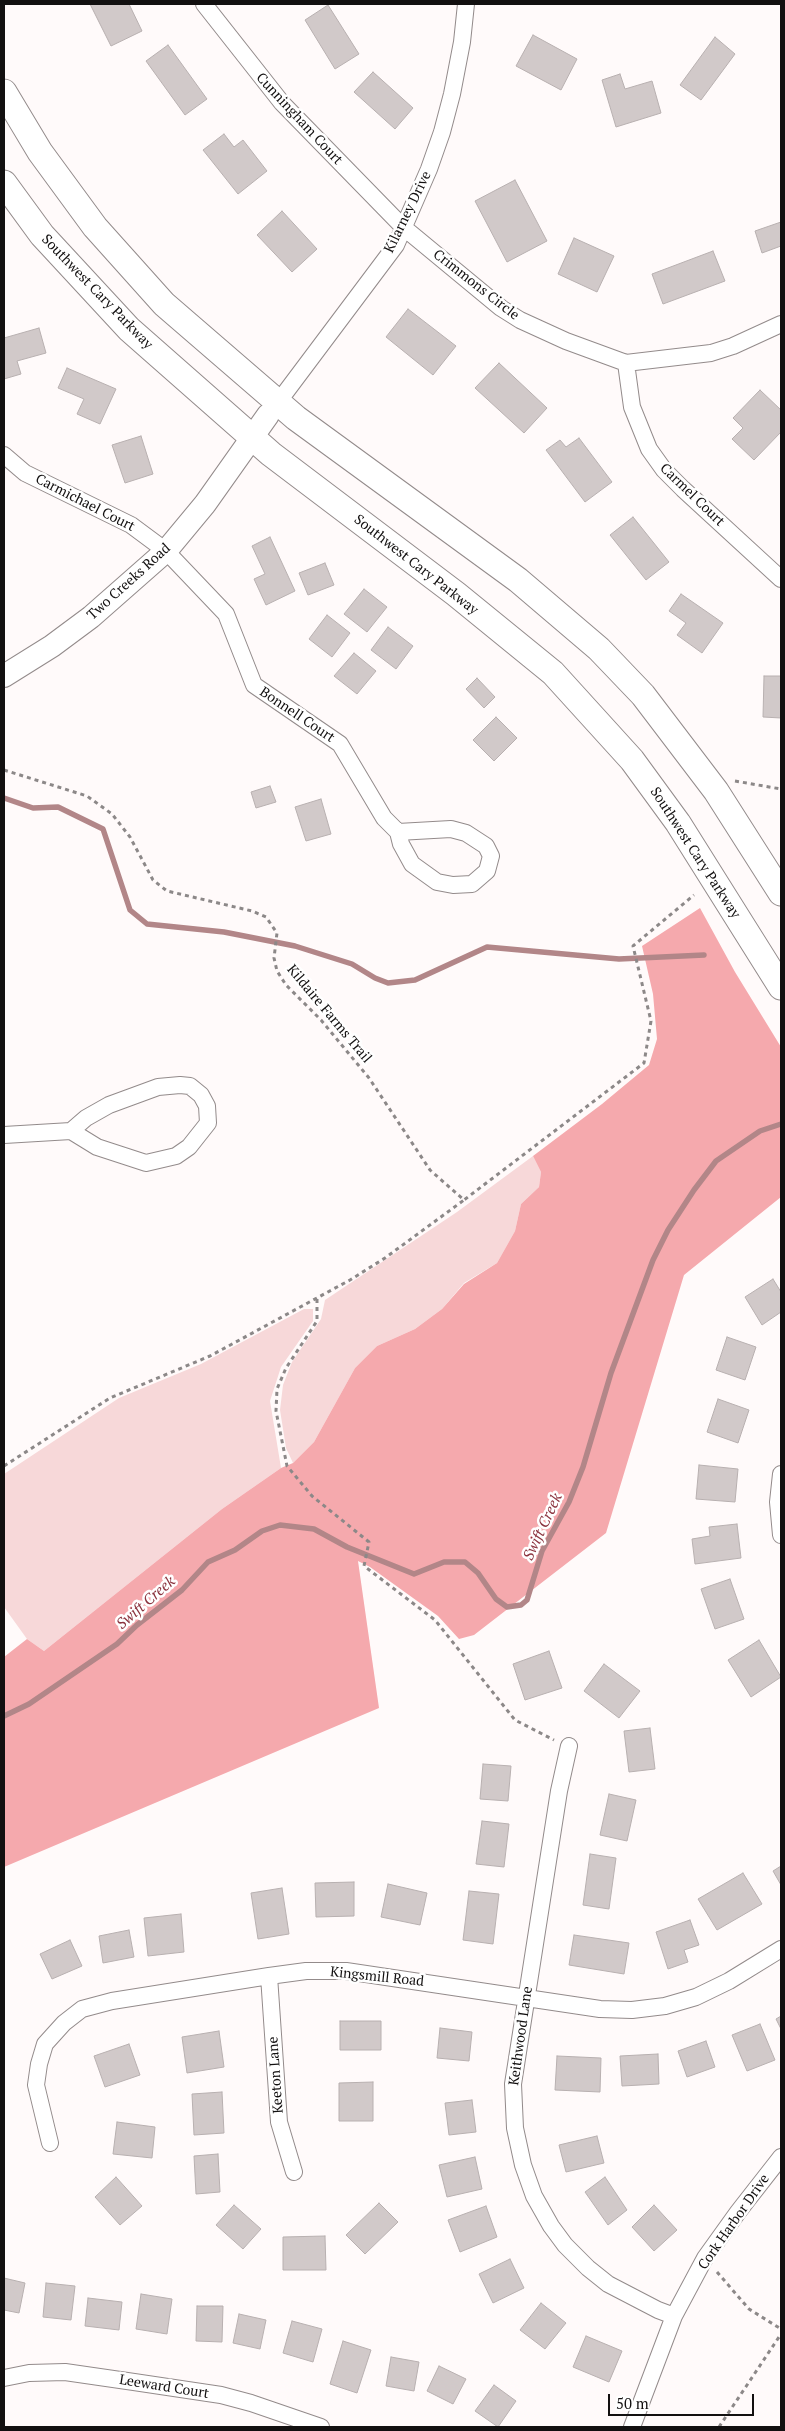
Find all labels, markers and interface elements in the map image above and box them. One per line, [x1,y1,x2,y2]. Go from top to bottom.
street label: Cunningham Court [252,70,346,168]
street label: Kilarney Drive [381,168,435,256]
street label: Southwest Cary Parkway [38,231,156,353]
street label: Crimmons Circle [430,246,522,324]
street label: Carmel Court [656,460,728,530]
street label: Carmichael Court [33,471,137,535]
street label: Southwest Cary Parkway [351,511,481,619]
street label: Two Creeks Road [84,540,174,624]
street label: Bonnell Court [256,684,338,746]
street label: Southwest Cary Parkway [646,784,744,922]
street label: Kildaire Farms Trail [283,961,375,1067]
water label: Swift Creek [520,1491,566,1563]
water label: Swift Creek [113,1573,179,1633]
street label: Kingsmill Road [329,1964,425,1990]
street label: Keithwood Lane [506,1985,536,2087]
street label: Keeton Lane [265,2036,287,2114]
street label: Cork Harbor Drive [695,2171,773,2273]
street label: Leeward Court [118,2372,210,2402]
scale bar [610,2384,756,2416]
text: 50 m [616,2393,649,2413]

